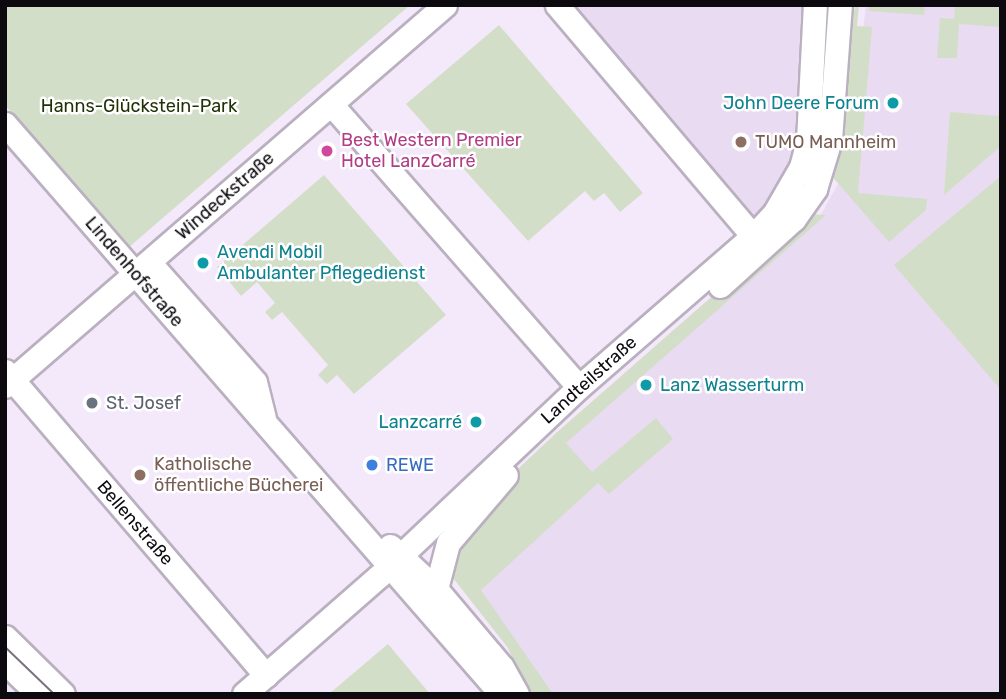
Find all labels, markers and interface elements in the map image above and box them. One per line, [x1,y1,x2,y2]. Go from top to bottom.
place label: John Deere Forum [723,92,879,114]
park label: Hanns-Glückstein-Park [41,95,237,117]
marker: John Deere Forum [885,95,901,111]
place label: Best Western Premier Hotel LanzCarré [341,130,522,172]
place label: TUMO Mannheim [755,131,896,153]
marker: TUMO Mannheim [733,134,749,150]
marker: Best Western Premier Hotel LanzCarré [319,143,335,159]
street label: Windeckstraße [171,147,279,245]
street label: Lindenhofstraße [80,213,188,331]
place label: Avendi Mobil Ambulanter Pflegedienst [217,242,426,284]
marker: Avendi Mobil Ambulanter Pflegedienst [195,255,211,271]
street label: Landteilstraße [537,331,641,429]
place label: Lanz Wasserturm [660,374,805,396]
marker: Lanz Wasserturm [638,377,654,393]
place label: St. Josef [106,392,181,414]
marker: St. Josef [84,395,100,411]
place label: Lanzcarré [379,411,462,433]
marker: Lanzcarré [468,414,484,430]
place label: Katholische öffentliche Bücherei [154,454,323,496]
place label: REWE [386,454,434,476]
marker: REWE [364,457,380,473]
marker: Katholische öffentliche Bücherei [132,467,148,483]
street label: Bellenstraße [92,476,178,570]

